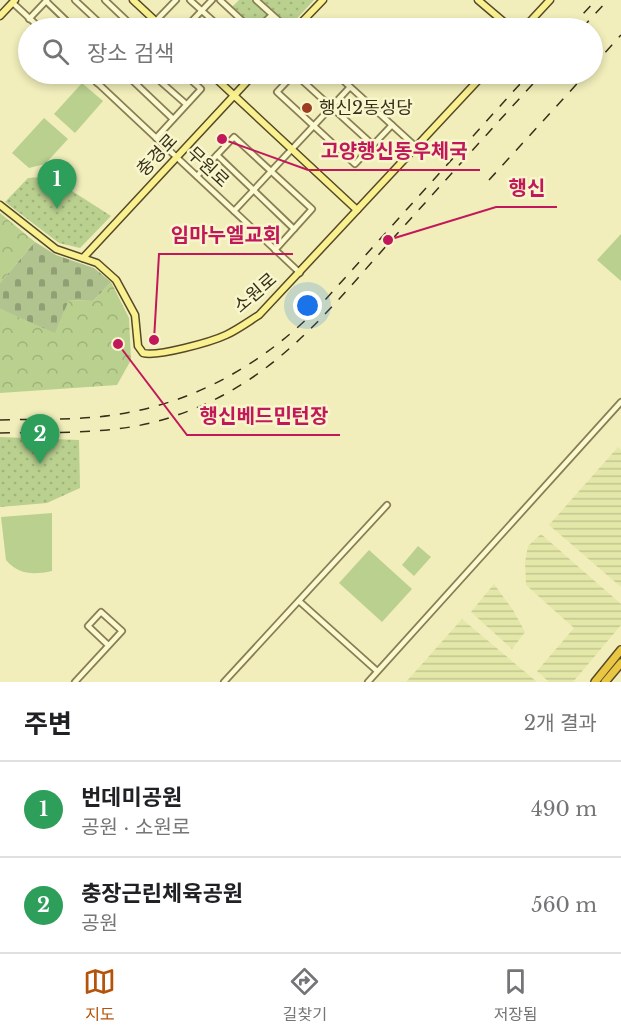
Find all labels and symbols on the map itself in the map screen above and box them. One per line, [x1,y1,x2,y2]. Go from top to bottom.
place label: 행신2동성당 [319,97,413,119]
marker: 행신2동성당 [300,101,314,115]
street label: 충경로 [132,129,182,181]
callout: 고양행신동우체국 [308,132,480,170]
text: 고양행신동우체국 [320,139,468,163]
street label: 무원로 [182,142,234,192]
pin: 1 [38,160,76,209]
callout: 행신 [496,169,557,207]
text: 행신 [509,176,545,200]
callout: 임마누엘교회 [159,216,293,254]
text: 임마누엘교회 [171,223,281,247]
street label: 소원로 [229,268,281,318]
your location [293,291,322,320]
callout: 행신베드민턴장 [187,397,340,435]
text: 행신베드민턴장 [200,404,328,428]
pin: 2 [20,414,60,464]

